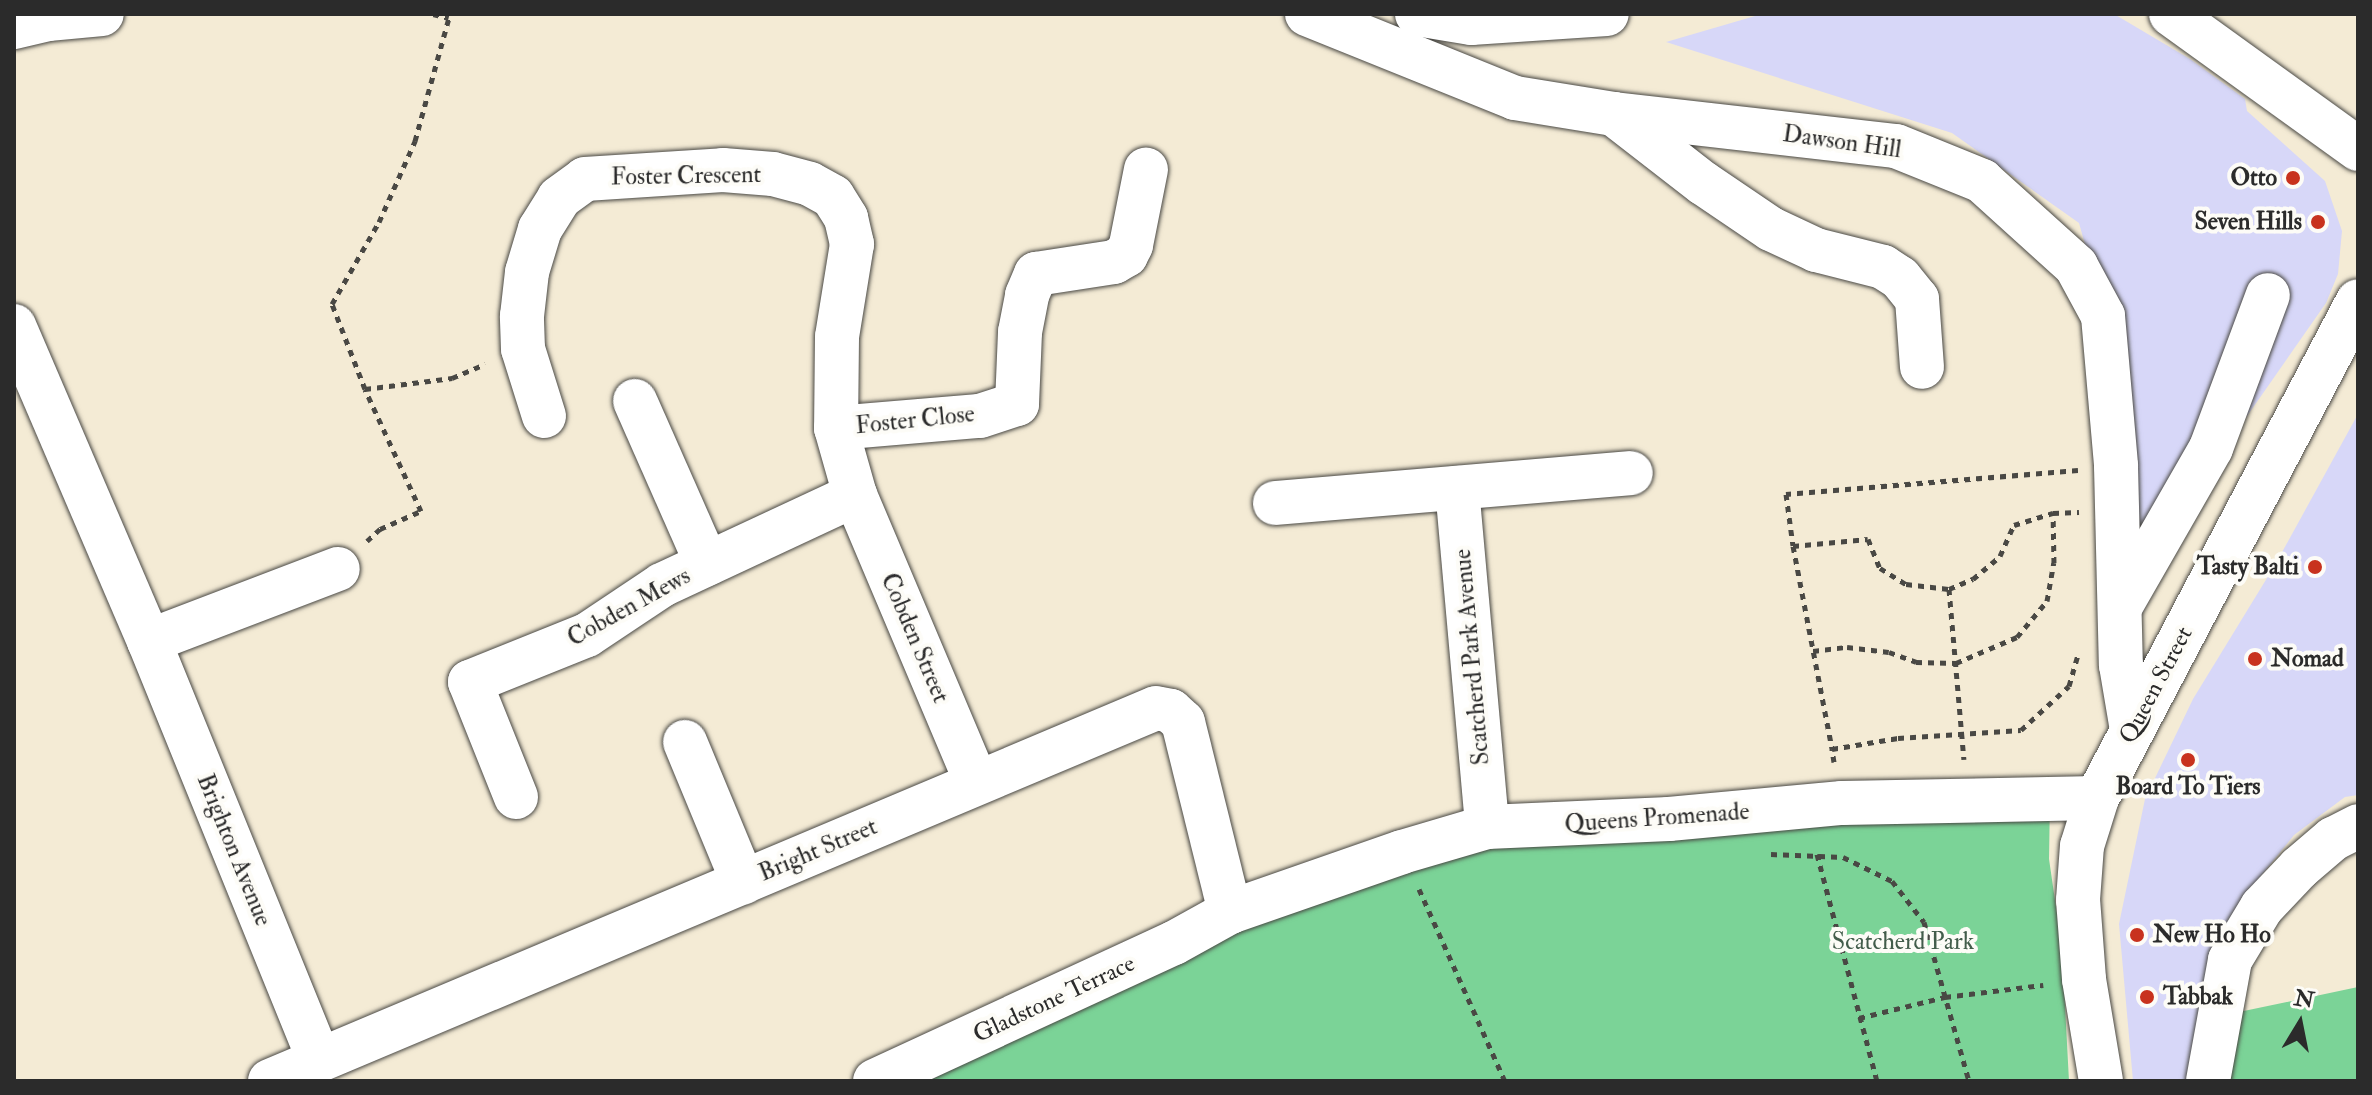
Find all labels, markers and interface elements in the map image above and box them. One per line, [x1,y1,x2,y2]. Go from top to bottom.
street label: Dawson Hill [1781,119,1903,165]
street label: Foster Crescent [611,160,761,192]
place label: Otto [2230,164,2277,192]
marker: Otto [2284,169,2302,187]
place label: Seven Hills [2194,208,2302,236]
marker: Seven Hills [2309,213,2327,231]
street label: Foster Close [854,399,976,441]
street label: Scatcherd Park Avenue [1448,548,1496,766]
place label: Tasty Balti [2197,553,2299,581]
marker: Tasty Balti [2306,558,2324,576]
street label: Cobden Mews [563,561,695,653]
street label: Cobden Street [875,569,955,707]
street label: Queen Street [2113,622,2199,748]
place label: Nomad [2271,645,2344,673]
marker: Nomad [2246,650,2264,668]
marker: Board To Tiers [2179,751,2197,769]
street label: Brighton Avenue [190,770,278,930]
place label: Board To Tiers [2115,773,2261,801]
street label: Queens Promenade [1564,797,1750,839]
street label: Bright Street [754,812,882,888]
place label: New Ho Ho [2153,921,2271,949]
marker: New Ho Ho [2128,926,2146,944]
park label: Scatcherd Park [1832,928,1974,956]
street label: Gladstone Terrace [969,949,1139,1049]
place label: Tabbak [2163,983,2233,1011]
north arrow [2260,983,2340,1063]
text: N [2292,984,2316,1015]
marker: Tabbak [2138,988,2156,1006]

